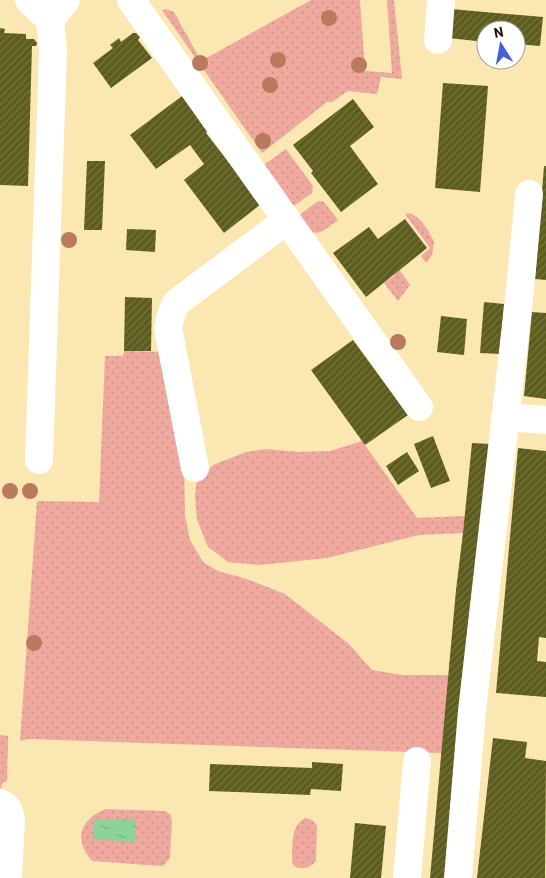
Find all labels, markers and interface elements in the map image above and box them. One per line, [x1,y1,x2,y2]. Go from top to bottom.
north arrow [476,20,526,70]
text: N [492,23,505,41]

